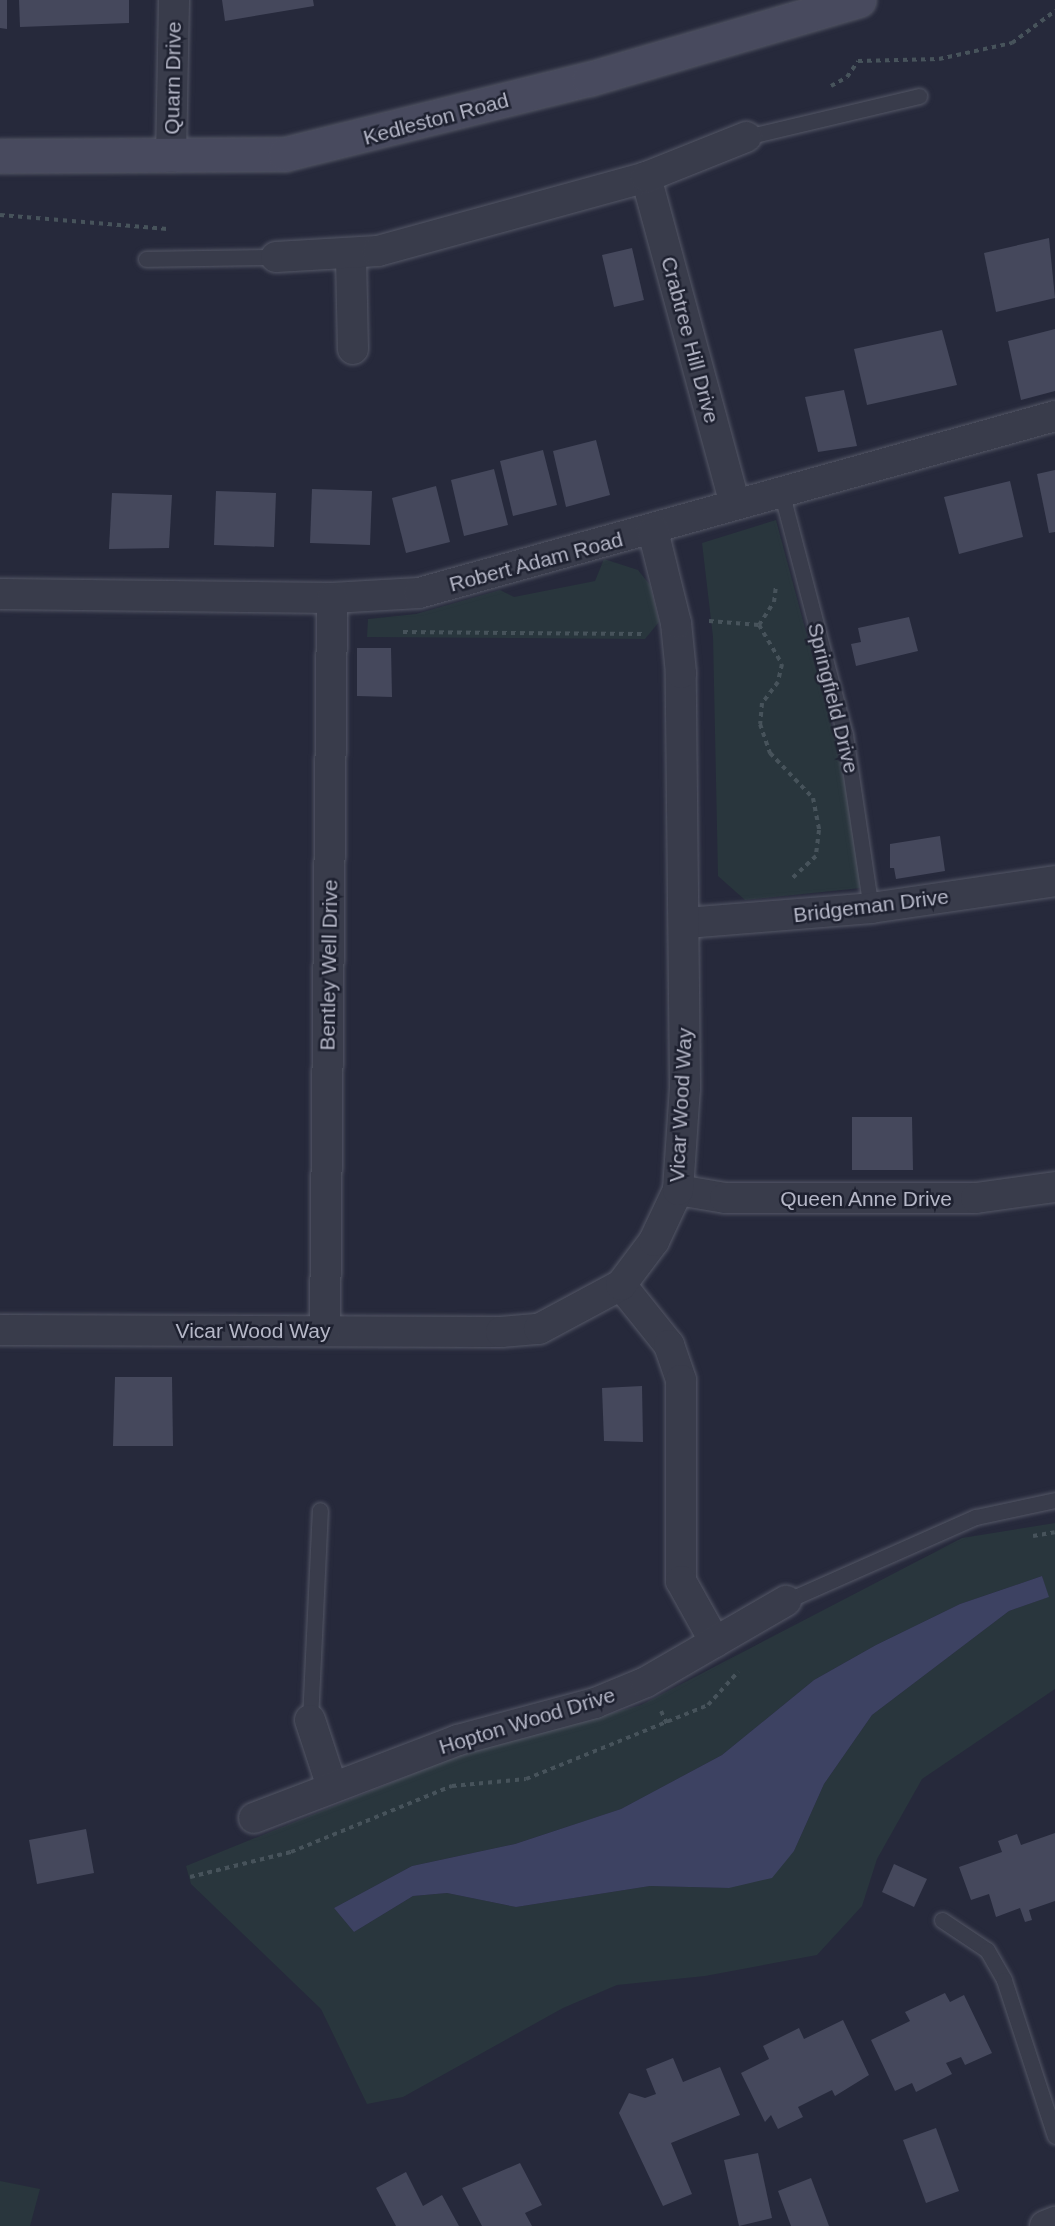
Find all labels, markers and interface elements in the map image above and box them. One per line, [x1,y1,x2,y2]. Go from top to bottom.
street label: Quarn Drive [159,21,187,135]
street label: Kedleston Road [361,87,511,151]
street label: Crabtree Hill Drive [656,254,724,426]
street label: Robert Adam Road [446,527,626,597]
street label: Springfield Drive [802,620,864,776]
street label: Bentley Well Drive [315,879,343,1051]
street label: Bridgeman Drive [792,884,950,928]
street label: Vicar Wood Way [664,1027,698,1183]
street label: Queen Anne Drive [780,1186,952,1212]
street label: Vicar Wood Way [176,1318,330,1344]
street label: Hopton Wood Drive [436,1682,618,1760]

